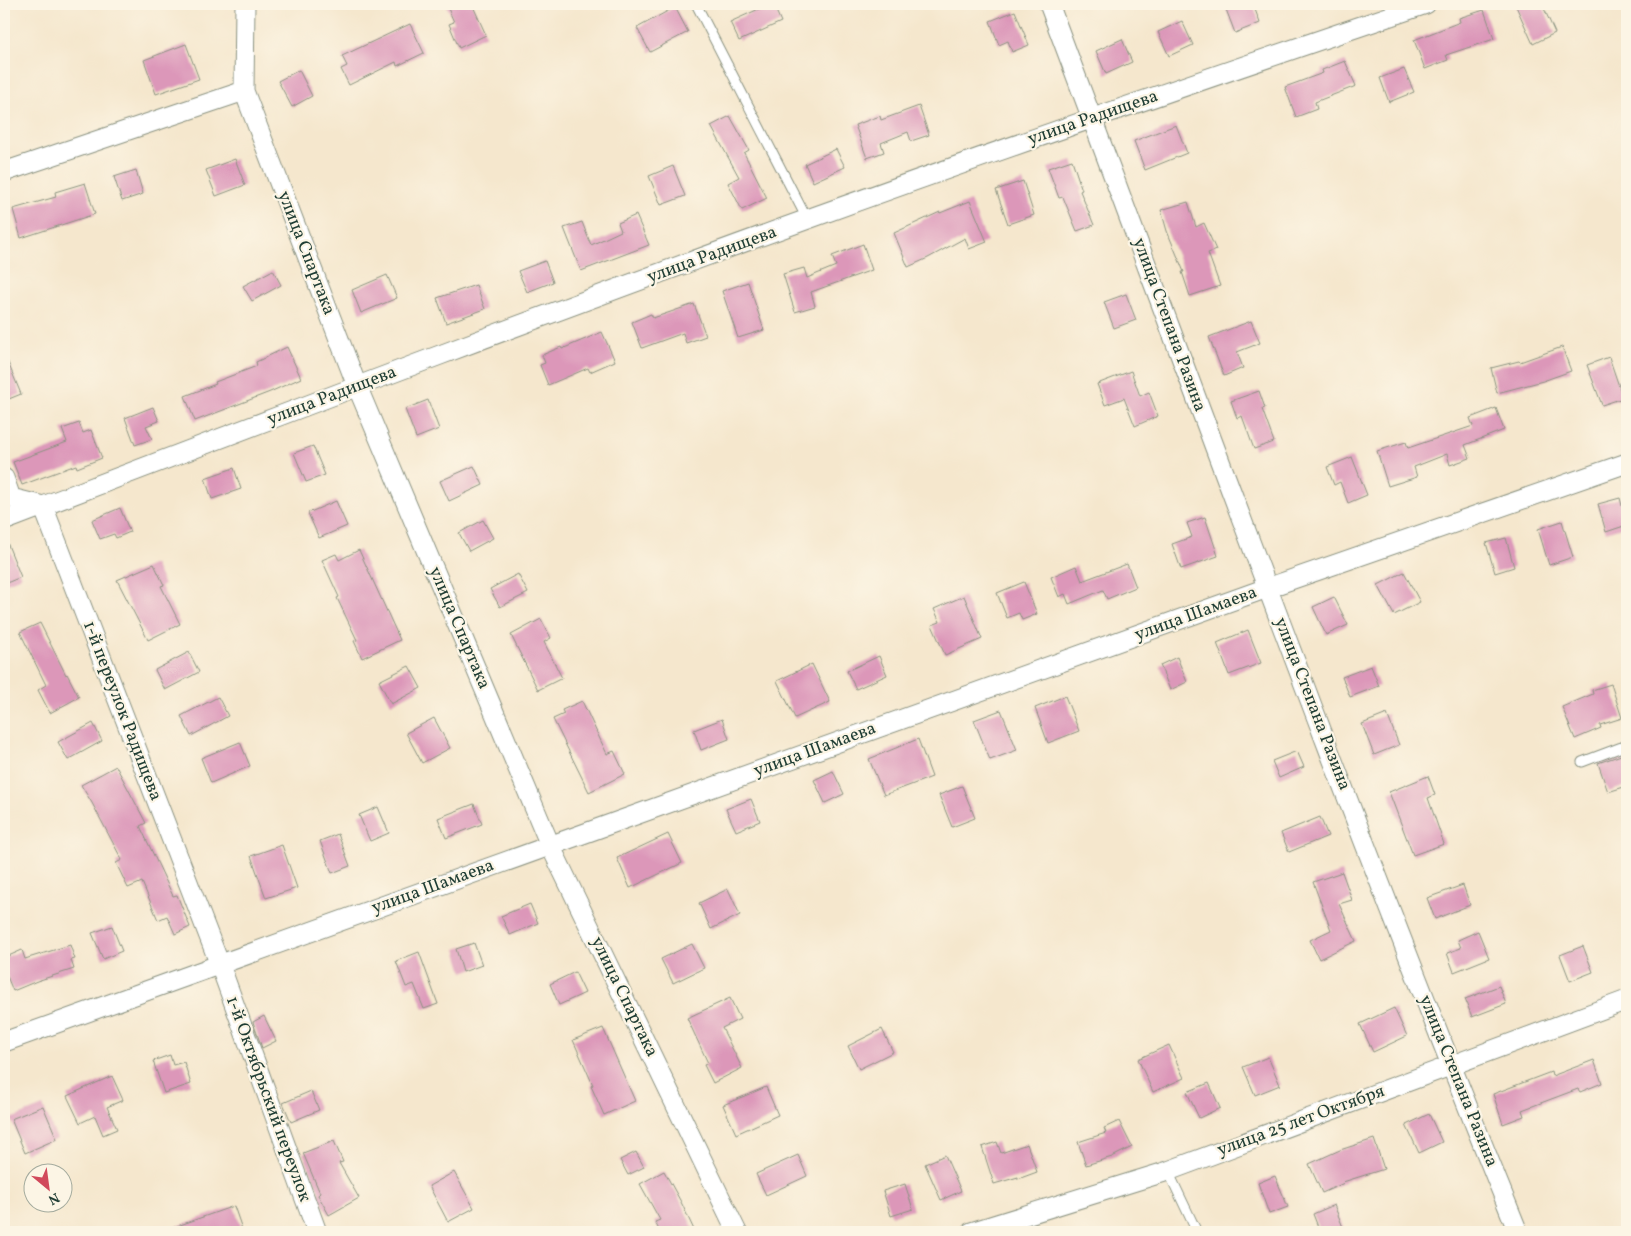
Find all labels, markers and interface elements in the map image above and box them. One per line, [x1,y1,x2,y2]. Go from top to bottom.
street label: улица Радищева [1024,84,1162,152]
street label: улица Спартака [271,187,341,319]
street label: улица Радищева [644,220,780,290]
street label: улица Степана Разина [1126,235,1212,415]
street label: улица Радищева [264,360,400,432]
street label: улица Спартака [422,563,496,693]
street label: улица Шамаева [1131,580,1261,648]
street label: улица Степана Разина [1267,614,1357,794]
street label: 1-й переулок Радищева [76,617,168,805]
street label: улица Шамаева [750,716,880,784]
street label: улица Шамаева [368,853,498,921]
street label: улица Спартака [584,933,664,1061]
street label: улица Степана Разина [1412,991,1504,1171]
street label: 1-й Октябрьский переулок [219,993,317,1206]
street label: улица 25 лет Октября [1214,1079,1388,1163]
north arrow [22,1164,72,1214]
text: N [45,1187,63,1209]

